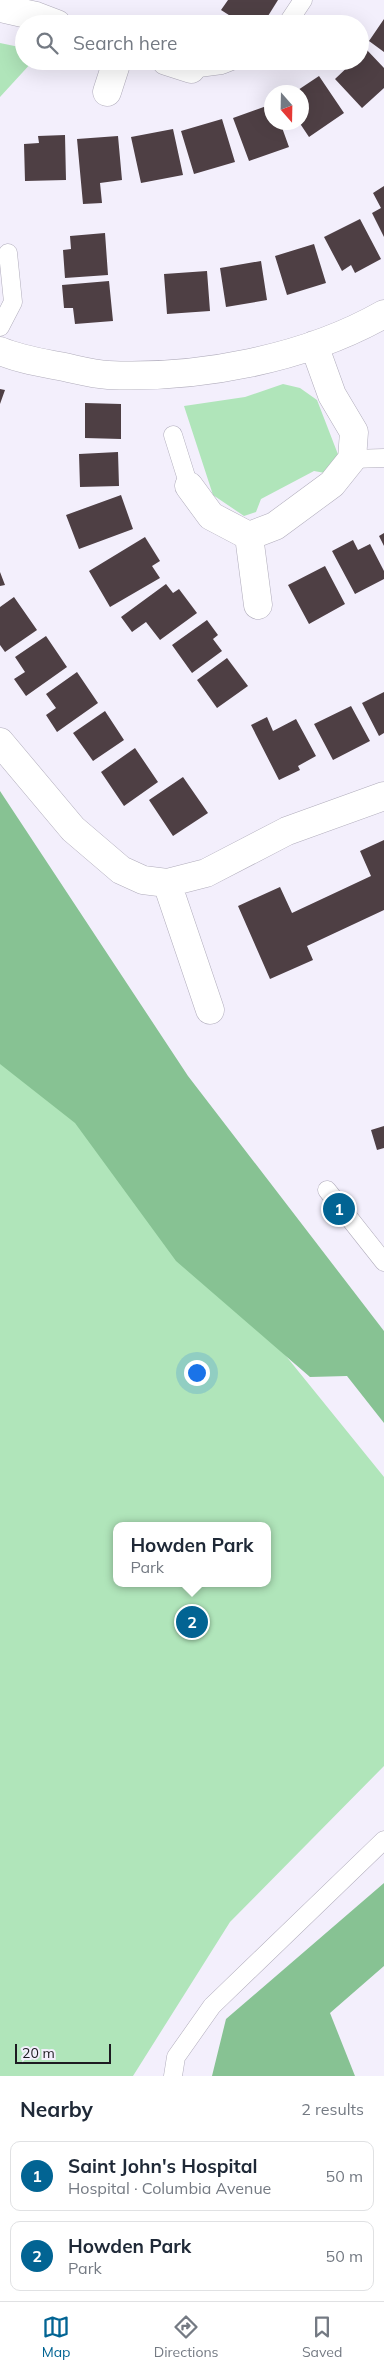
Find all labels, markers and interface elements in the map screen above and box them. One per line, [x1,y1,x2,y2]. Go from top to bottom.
search box [15,15,369,70]
icon: search [33,29,61,57]
text: Search here [73,31,177,55]
north arrow [264,85,309,130]
pin: 1 [323,1190,355,1228]
your location [184,1360,210,1386]
popup [113,1522,271,1587]
text: Howden Park [130,1533,254,1557]
text: Park [130,1557,164,1577]
pin: 2 [176,1603,208,1641]
scale bar [15,2041,111,2064]
text: 20 m [22,2044,55,2062]
text: Nearby [20,2096,93,2122]
text: 2 results [301,2099,364,2119]
text: Saint John's Hospital [68,2154,257,2178]
text: 1 [32,2166,42,2186]
text: 50 m [326,2166,363,2186]
text: Hospital · Columbia Avenue [68,2178,271,2198]
text: Howden Park [68,2234,191,2258]
text: 2 [32,2246,42,2266]
text: 50 m [326,2246,363,2266]
text: Park [68,2258,102,2278]
tab: Map [42,2313,70,2361]
tab: Directions [154,2313,219,2361]
tab: Saved [302,2313,342,2361]

